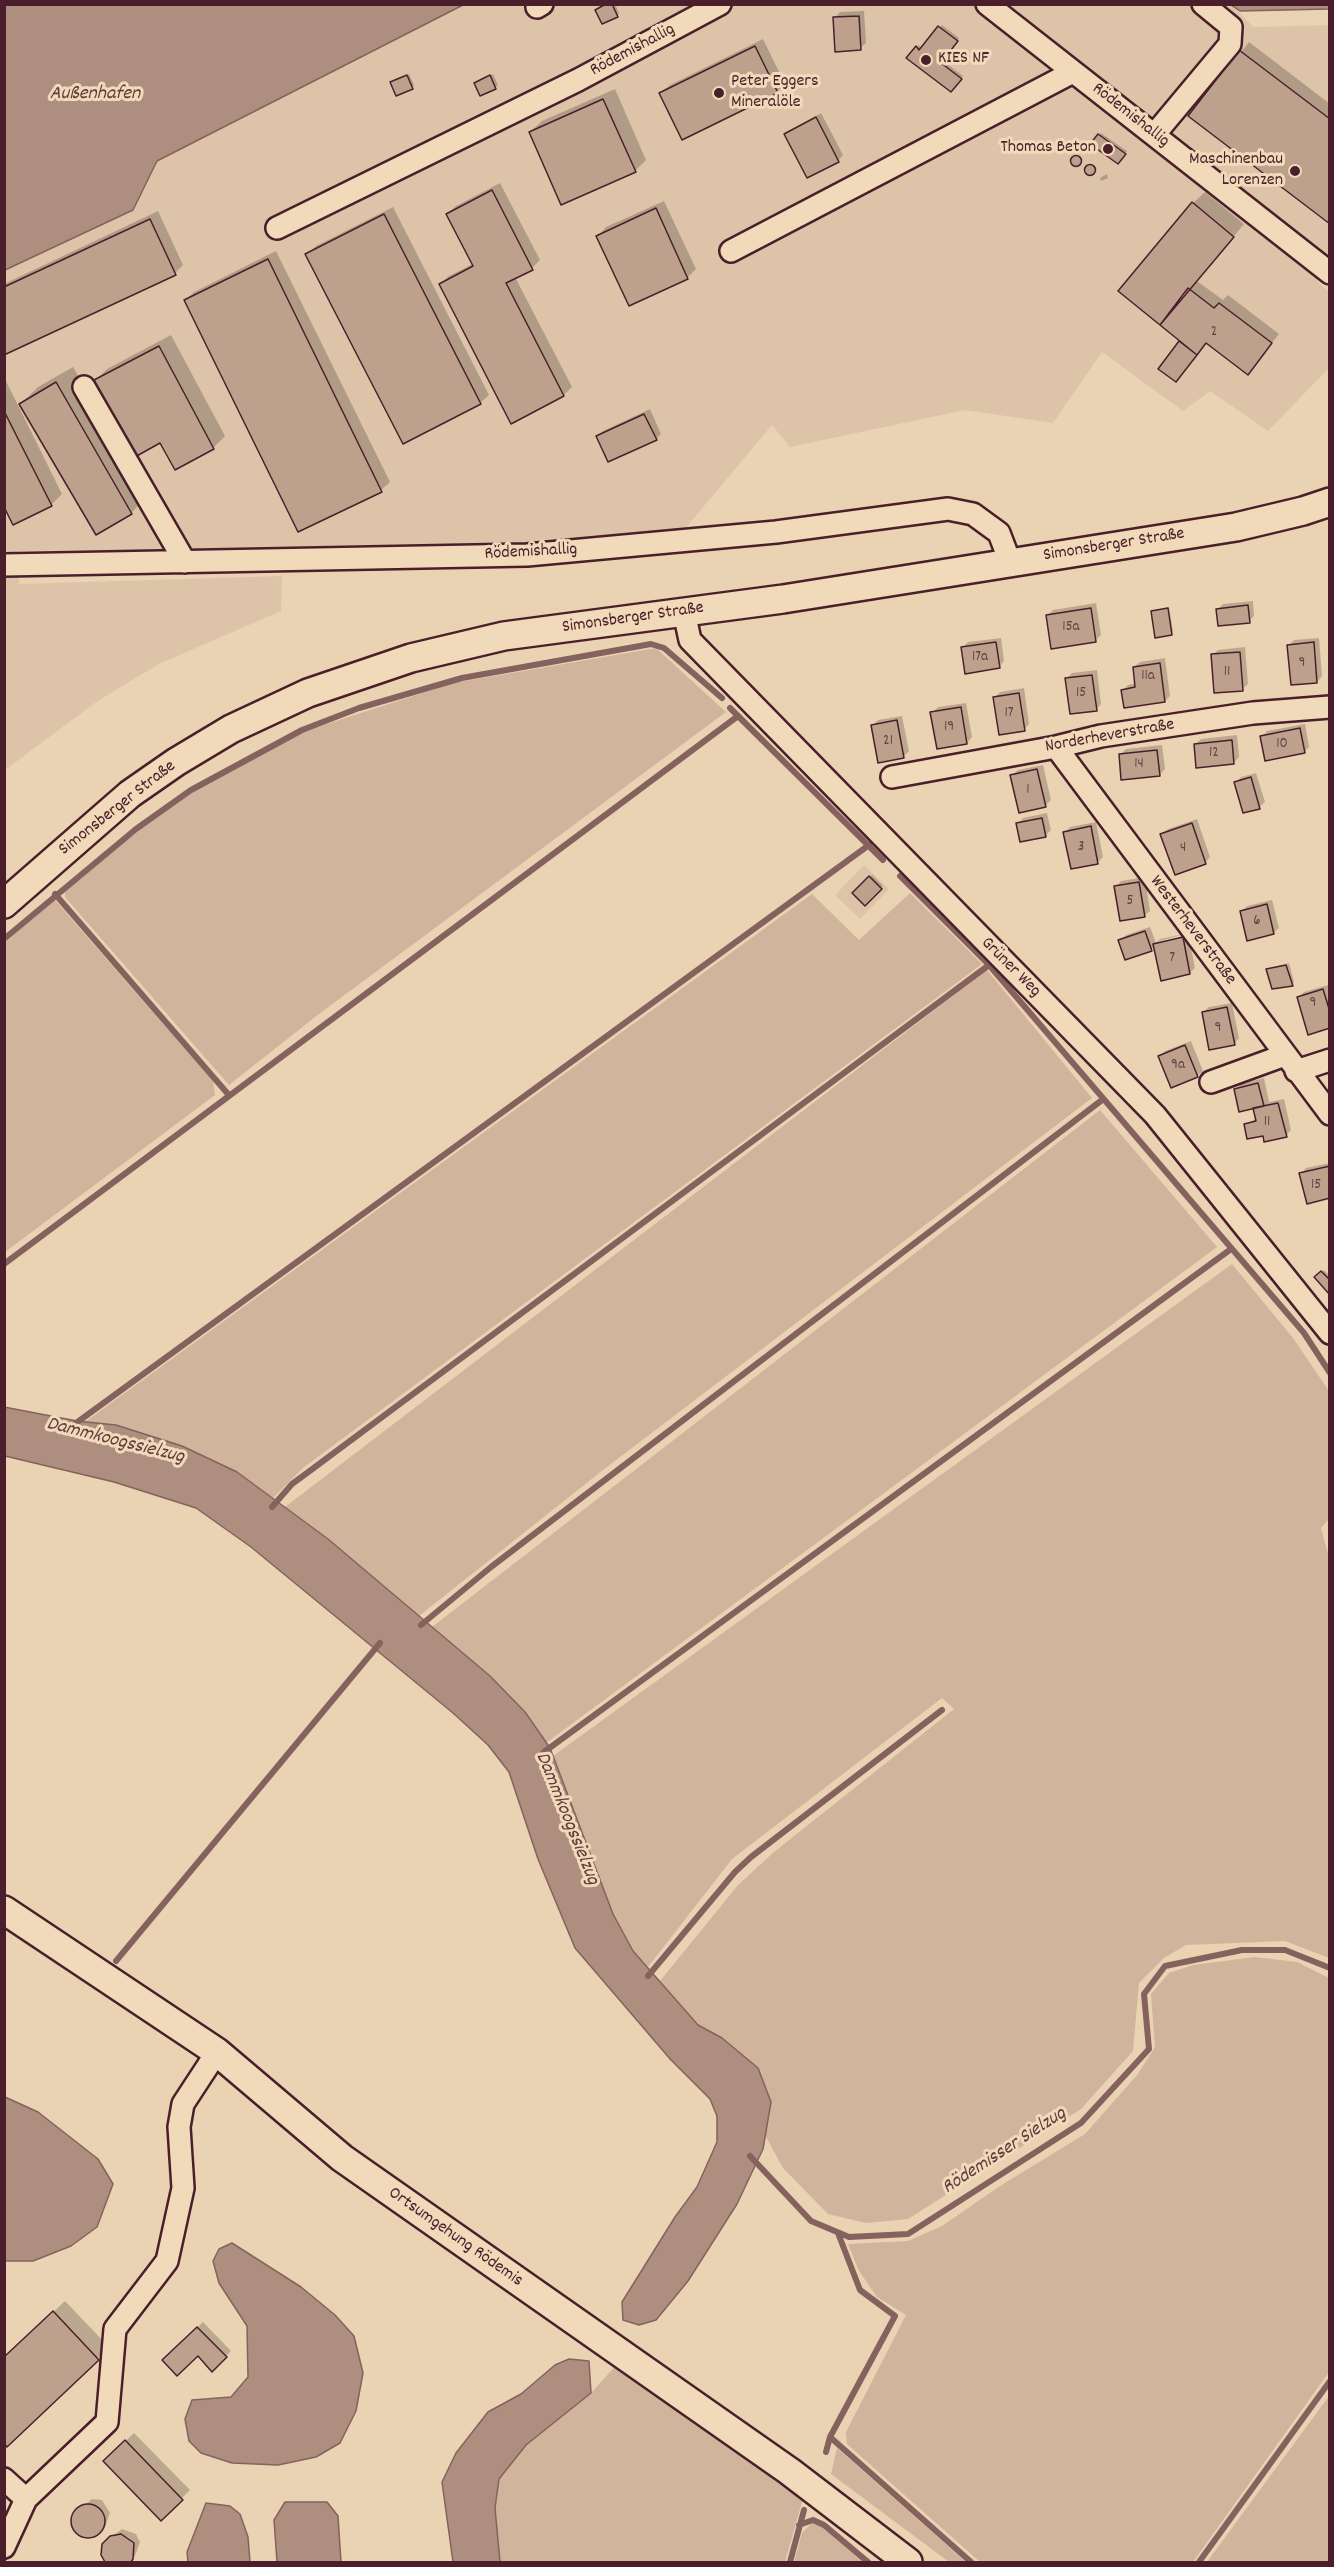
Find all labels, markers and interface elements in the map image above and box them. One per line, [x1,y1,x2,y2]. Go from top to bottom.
street label: Rödemishallig [587,20,679,82]
place label: KIES NF [938,49,989,71]
marker: KIES NF [919,53,933,67]
place label: Peter Eggers Mineralöle [731,72,819,115]
street label: Rödemishallig [1087,79,1173,153]
water label: Außenhafen [50,83,140,107]
marker: Peter Eggers Mineralöle [712,86,726,100]
place label: Thomas Beton [1001,138,1096,160]
marker: Thomas Beton [1101,142,1115,156]
place label: Maschinenbau Lorenzen [1189,150,1283,192]
marker: Maschinenbau Lorenzen [1288,164,1302,178]
house number: 2 [1211,324,1217,342]
street label: Simonsberger Straße [1042,524,1186,568]
street label: Rödemishallig [484,540,578,566]
street label: Simonsberger Straße [561,598,705,640]
house number: 15a [1062,619,1080,637]
house number: 17a [972,649,988,667]
house number: 9 [1299,655,1305,673]
house number: 11 [1224,664,1230,682]
house number: 11a [1141,668,1155,686]
house number: 15 [1076,685,1086,703]
house number: 17 [1004,705,1014,723]
street label: Norderheverstraße [1044,715,1176,759]
house number: 19 [944,719,954,737]
house number: 21 [883,733,893,751]
house number: 10 [1276,736,1288,754]
house number: 12 [1209,745,1219,763]
house number: 14 [1134,756,1144,774]
street label: Simonsberger Straße [55,757,181,861]
house number: 1 [1026,782,1030,800]
house number: 3 [1078,839,1084,857]
house number: 4 [1180,840,1186,858]
street label: Westerheverstraße [1144,872,1240,990]
house number: 5 [1127,893,1133,911]
house number: 6 [1253,913,1261,931]
street label: Grüner Weg [975,933,1045,1003]
house number: 7 [1169,950,1175,968]
house number: 9 [1310,995,1316,1013]
house number: 9 [1215,1020,1221,1038]
house number: 9a [1171,1057,1185,1075]
house number: 11 [1264,1114,1270,1132]
house number: 15 [1311,1177,1321,1195]
water label: Dammkoogssielzug [44,1413,186,1471]
water label: Dammkoogssielzug [528,1749,604,1889]
water label: Rödemisser Sielzug [939,2103,1071,2201]
street label: Ortsumgehung Rödemis [383,2183,527,2293]

